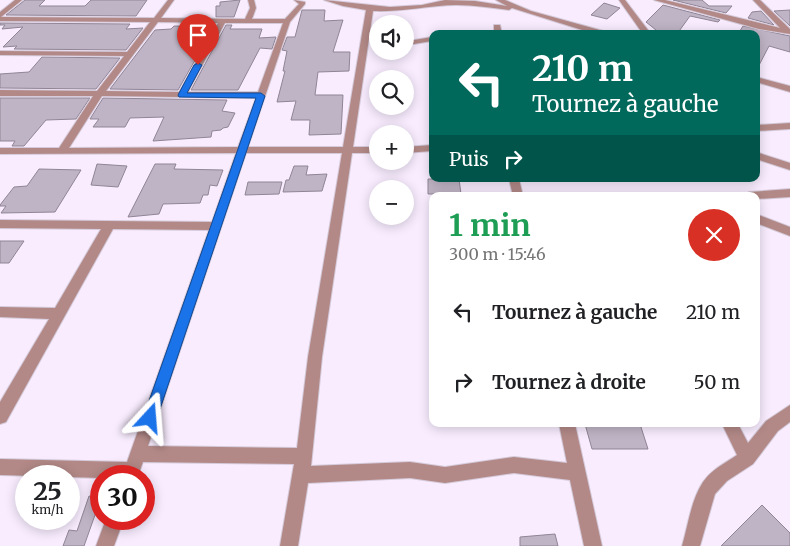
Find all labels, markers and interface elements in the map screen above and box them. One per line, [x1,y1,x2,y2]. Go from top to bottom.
pin [177,14,219,65]
map controls [369,15,414,225]
button: sound [369,15,414,60]
icon: arrive [184,21,212,49]
text: 210 m [532,47,633,91]
icon: left [449,50,514,115]
button: search [369,70,414,115]
text: Tournez à gauche [532,90,719,118]
button: + [369,125,414,170]
icon: right [499,145,527,173]
text: Puis [449,147,489,171]
button: − [369,180,414,225]
text: 1 min [449,206,531,244]
button: close [688,209,740,261]
text: 300 m · 15:46 [449,244,546,264]
icon: left [449,298,477,326]
text: Tournez à gauche [492,300,657,324]
text: 210 m [686,300,740,324]
icon: right [449,368,477,396]
text: Tournez à droite [492,370,646,394]
text: 50 m [694,370,740,394]
position arrow [123,391,175,443]
speed limit sign: 30 [90,465,155,530]
text: 25 [33,475,62,507]
text: km/h [32,502,63,517]

